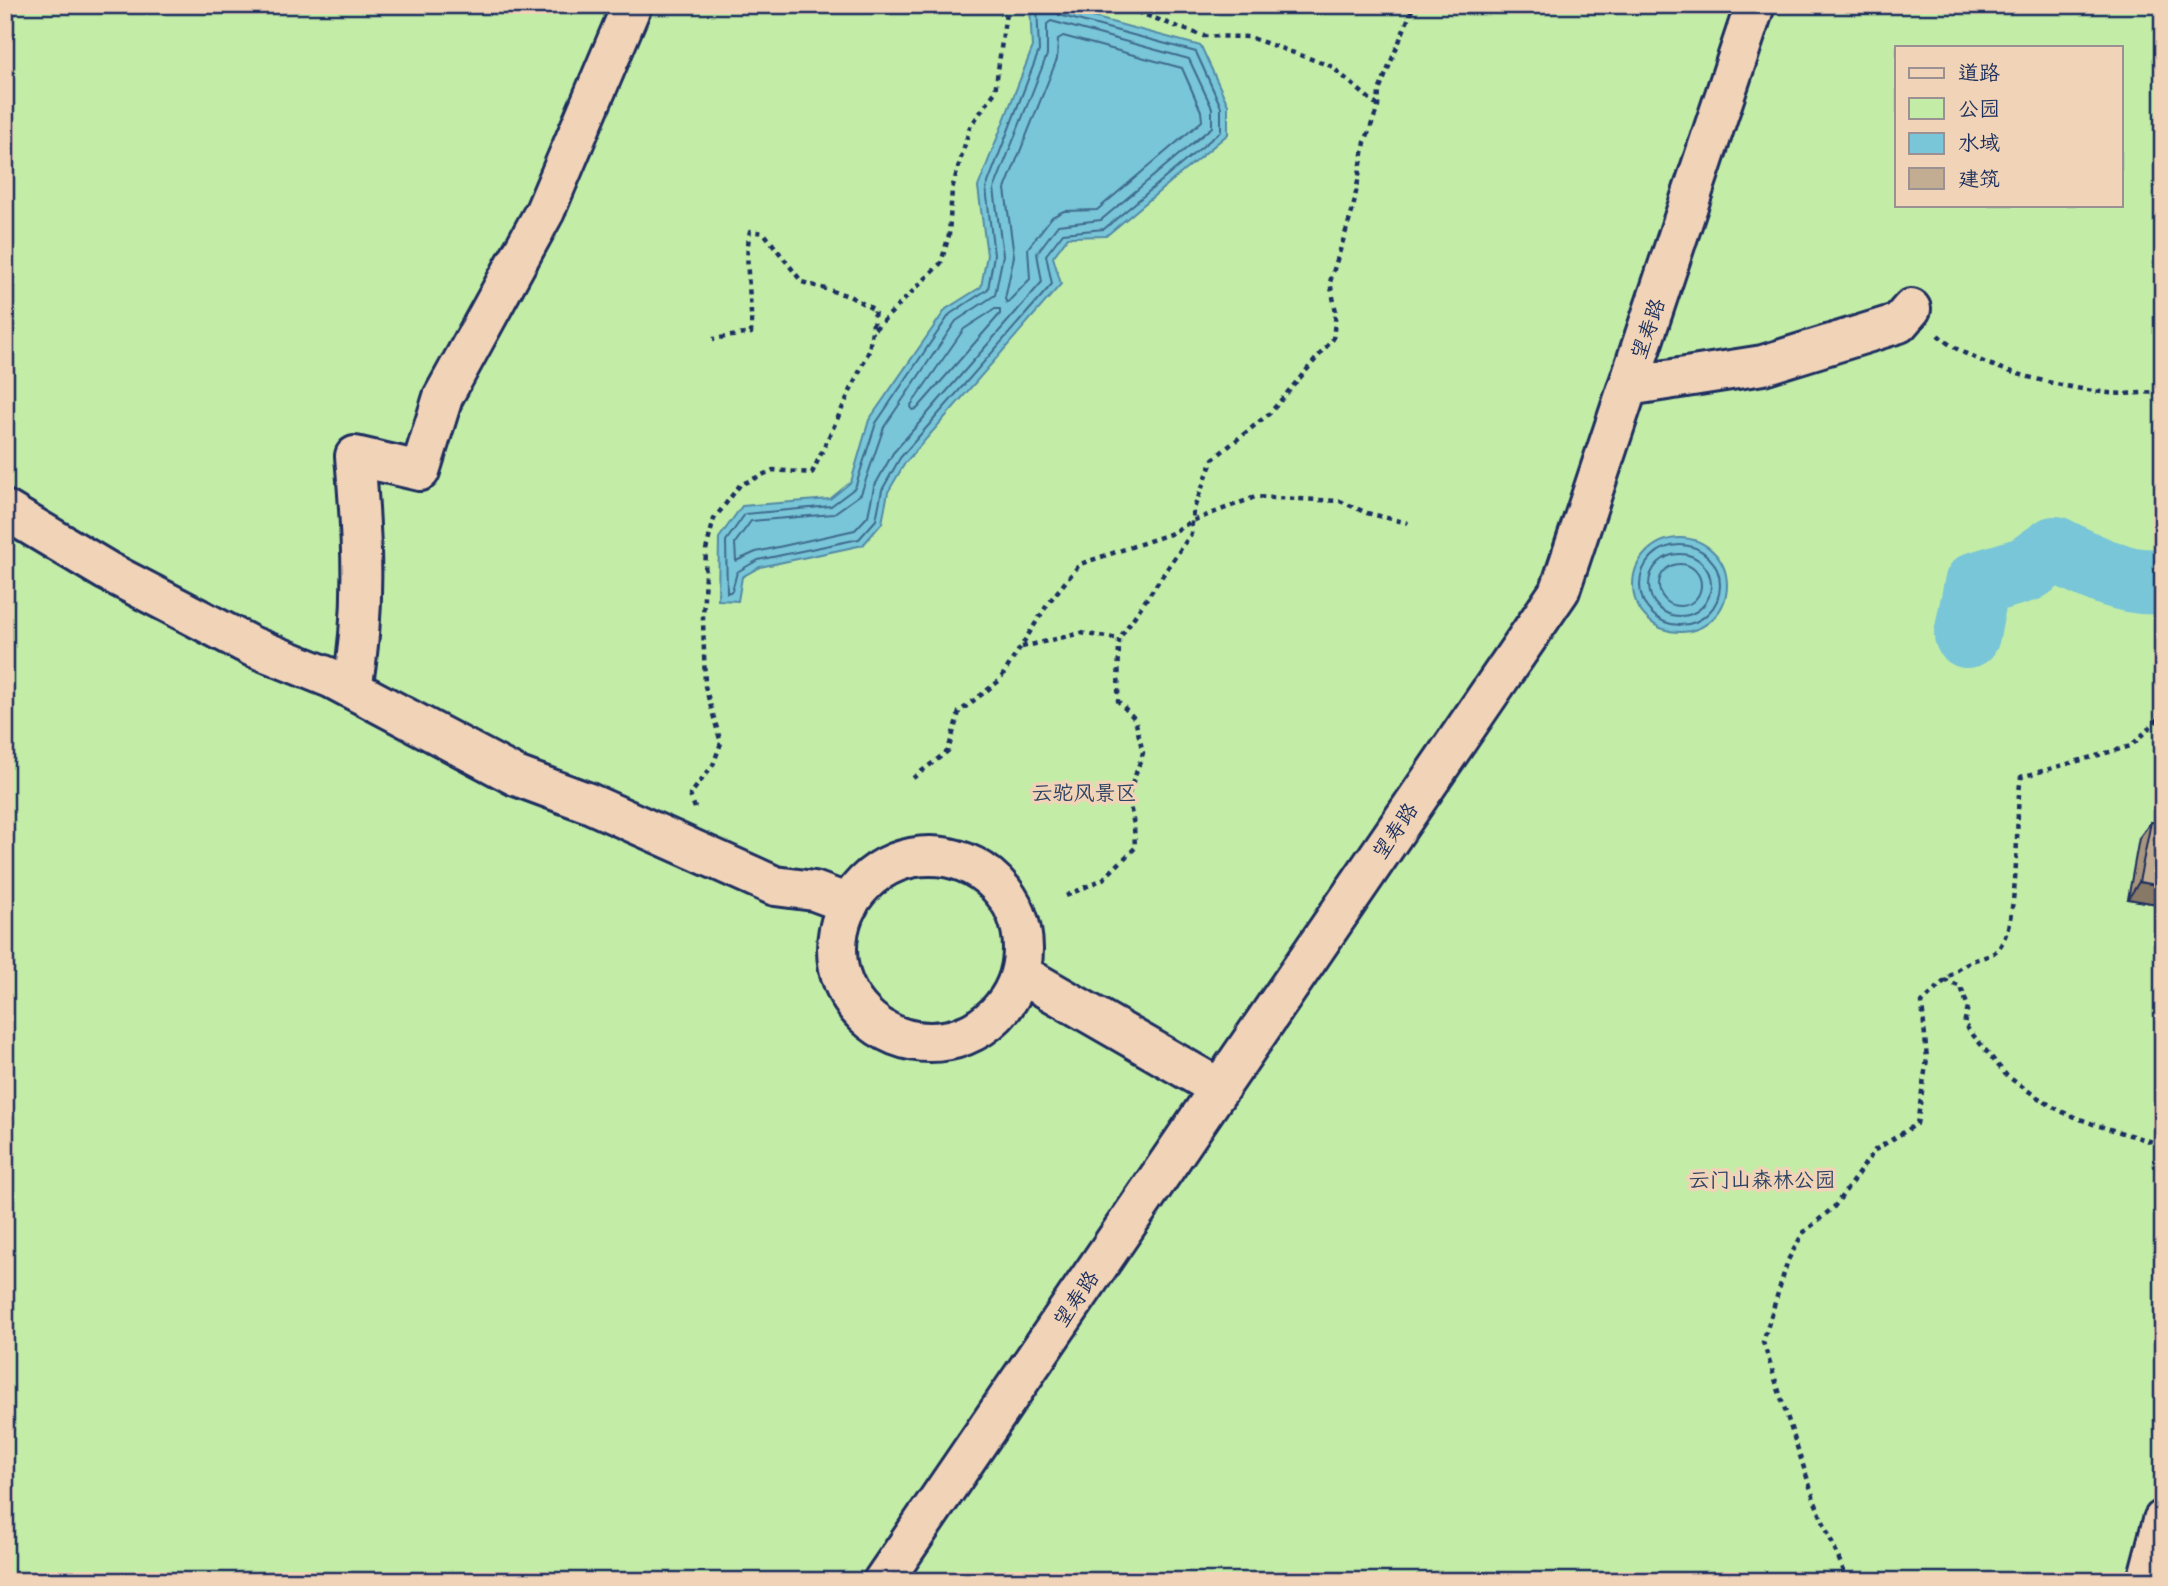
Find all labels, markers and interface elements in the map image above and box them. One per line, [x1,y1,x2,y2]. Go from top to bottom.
legend [1895,46,2122,206]
text: 道路 [1958,61,2000,85]
text: 公园 [1958,97,2000,121]
text: 水域 [1958,131,2000,155]
text: 建筑 [1958,167,2000,191]
street label: 望寿路 [1626,295,1670,363]
park label: 云驼风景区 [1032,781,1137,805]
street label: 望寿路 [1367,798,1423,864]
park label: 云门山森林公园 [1689,1168,1836,1192]
street label: 望寿路 [1048,1266,1104,1332]

